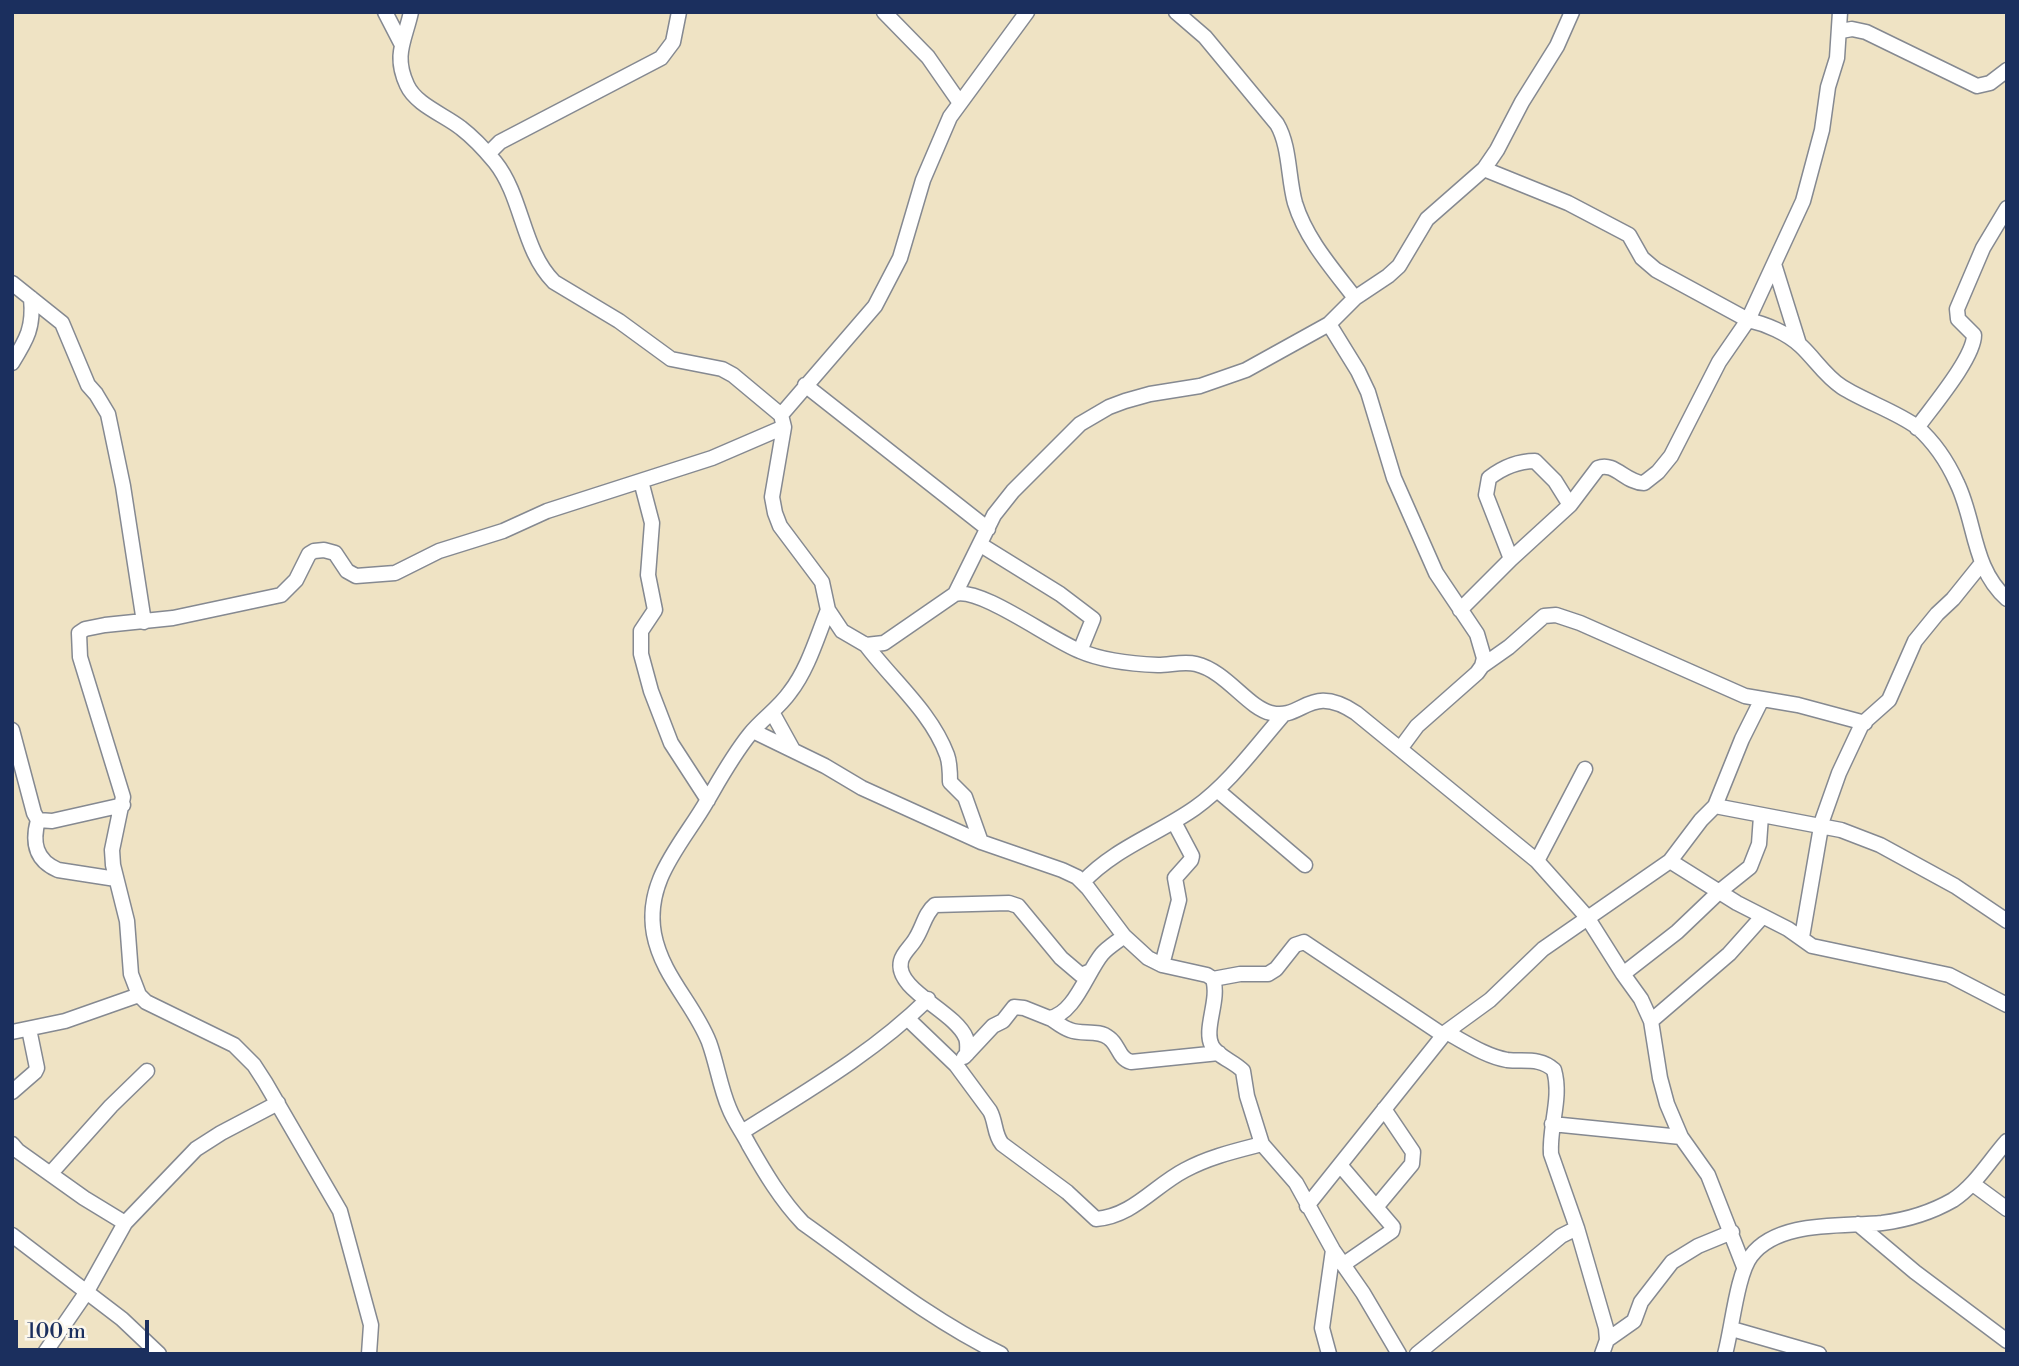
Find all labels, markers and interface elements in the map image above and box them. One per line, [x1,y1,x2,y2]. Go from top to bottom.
scale bar [18,1306,152,1350]
text: 100 m [27,1319,86,1345]

